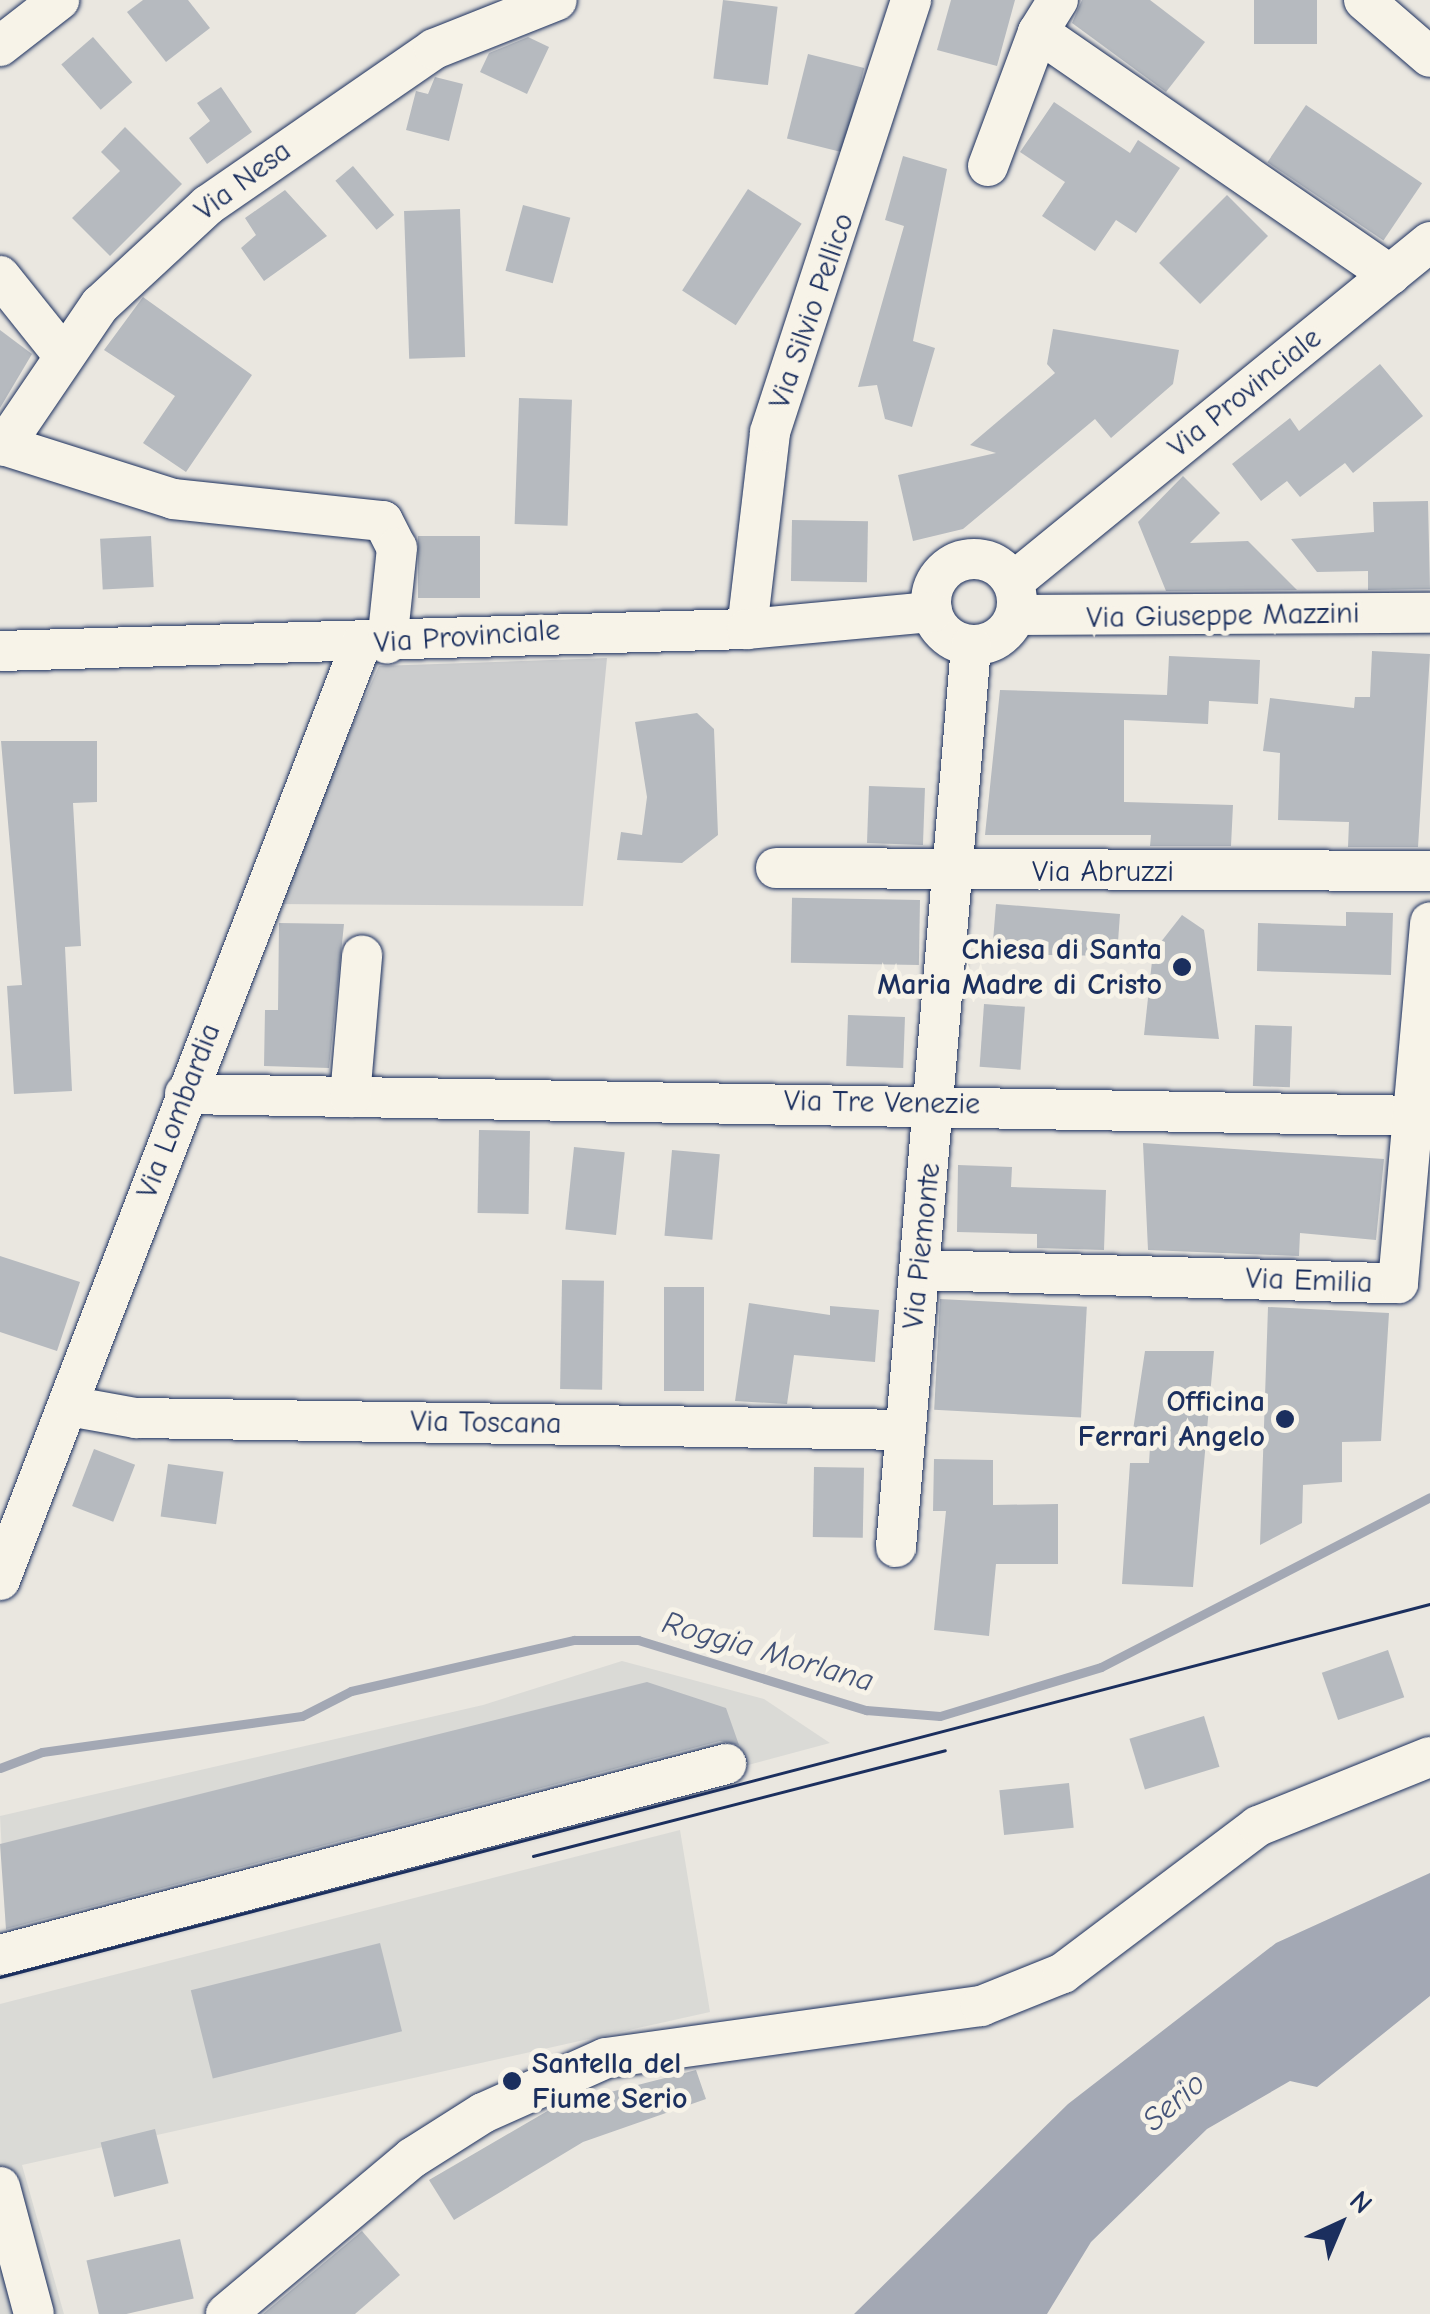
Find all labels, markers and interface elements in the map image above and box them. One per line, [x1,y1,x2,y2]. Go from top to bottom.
street label: Via Nesa [188,133,298,229]
street label: Via Silvio Pellico [762,208,862,414]
street label: Via Provinciale [1161,320,1329,466]
street label: Via Giuseppe Mazzini [1086,596,1360,636]
street label: Via Provinciale [373,613,561,661]
street label: Via Abruzzi [1032,854,1174,890]
place label: Chiesa di Santa Maria Madre di Cristo [877,932,1162,1002]
marker: Chiesa di Santa Maria Madre di Cristo [1171,956,1193,978]
street label: Via Lombardia [129,1019,229,1203]
street label: Via Tre Venezie [784,1083,980,1123]
street label: Via Piemonte [895,1161,949,1331]
street label: Via Emilia [1245,1261,1373,1301]
place label: Officina Ferrari Angelo [1078,1384,1265,1454]
street label: Via Toscana [410,1404,562,1442]
marker: Officina Ferrari Angelo [1274,1408,1296,1430]
water label: Roggia Morlana [658,1603,878,1701]
place label: Santella del Fiume Serio [532,2046,688,2116]
water label: Serio [1135,2064,1213,2140]
marker: Santella del Fiume Serio [501,2070,523,2092]
north arrow [1290,2174,1390,2274]
text: N [1343,2185,1379,2220]

